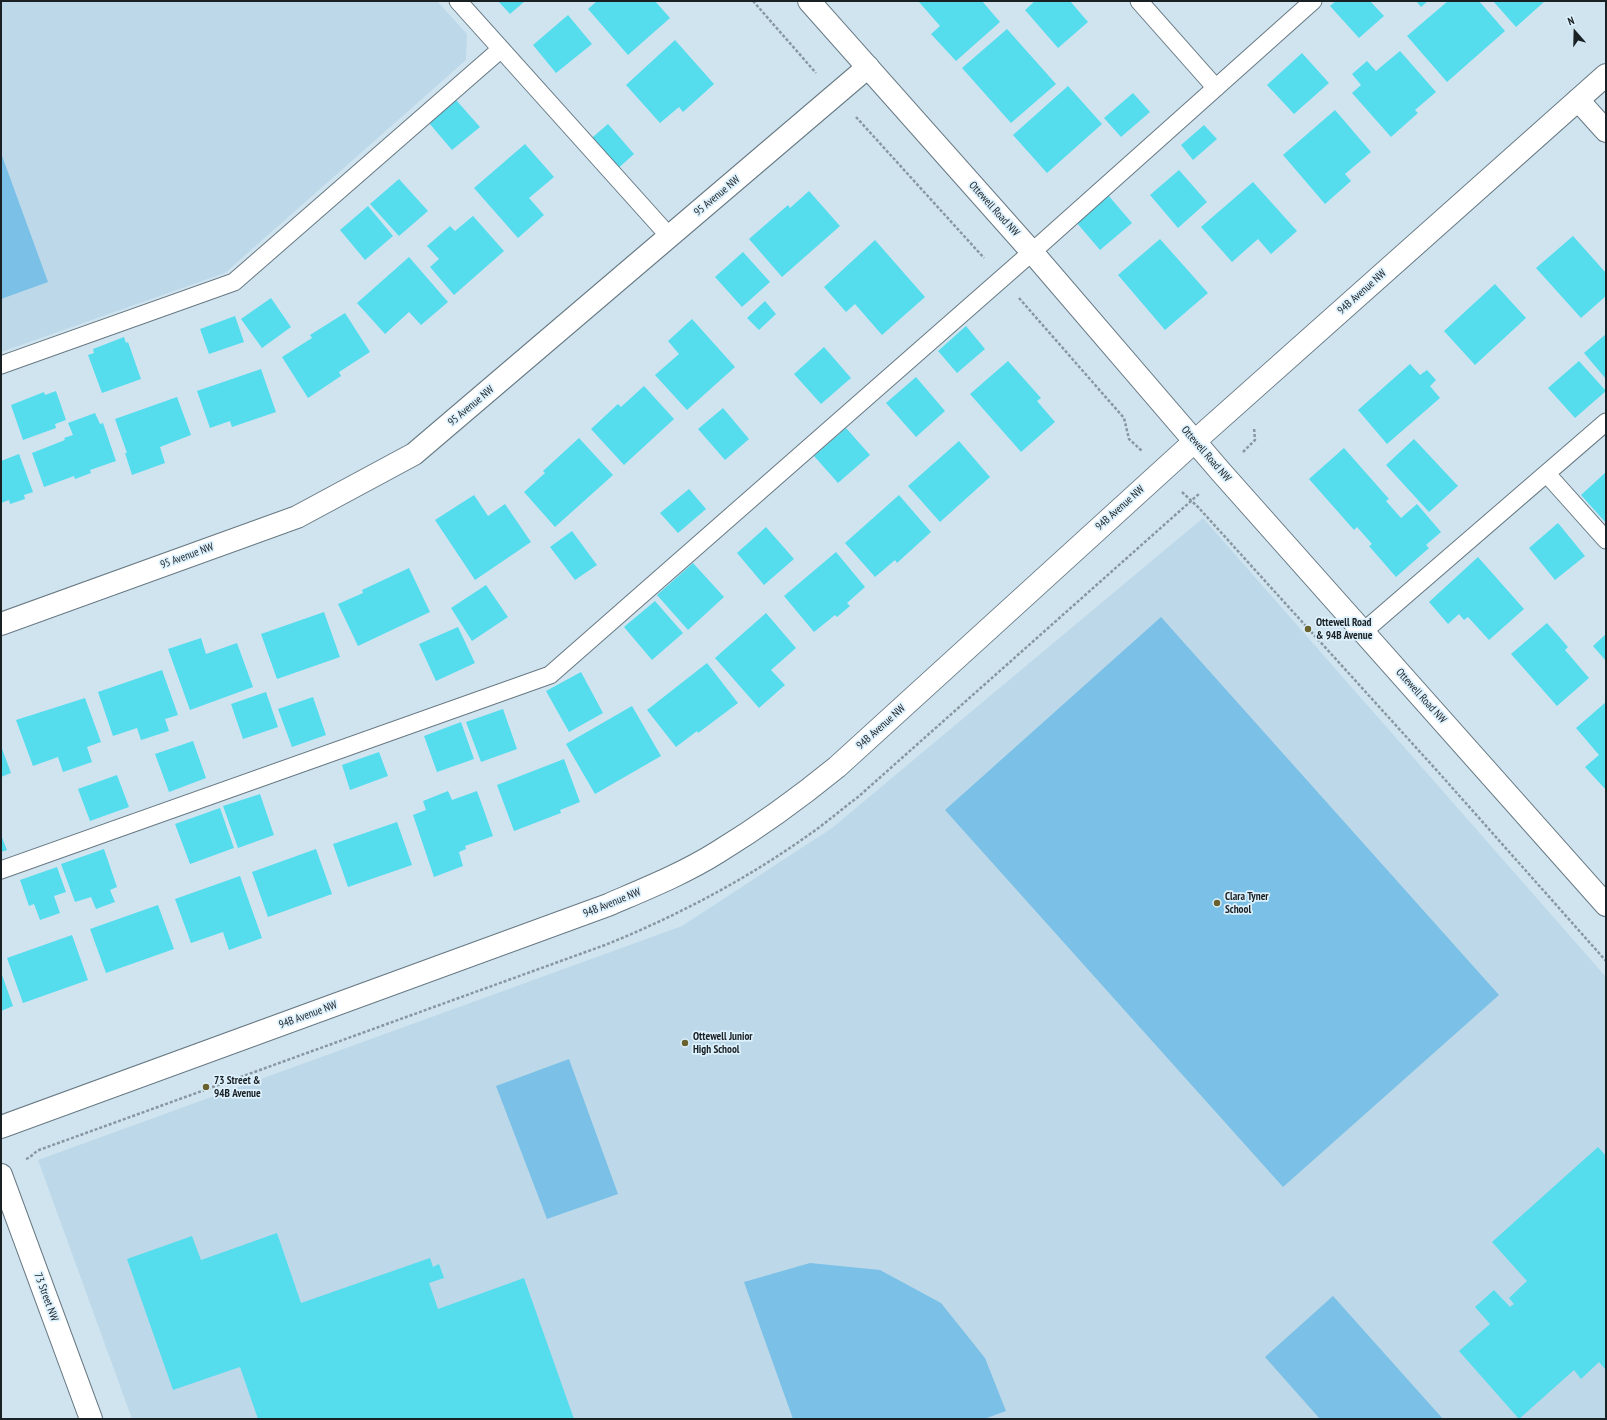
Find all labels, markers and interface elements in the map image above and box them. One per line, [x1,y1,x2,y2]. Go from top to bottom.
north arrow [1555,12,1595,52]
text: N [1566,13,1576,28]
street label: 95 Avenue NW [691,173,743,219]
street label: Ottewell Road NW [966,179,1022,239]
street label: 94B Avenue NW [1335,267,1389,317]
street label: 95 Avenue NW [445,383,497,429]
street label: Ottewell Road NW [1178,424,1234,484]
street label: 94B Avenue NW [1093,483,1147,533]
street label: 95 Avenue NW [159,540,215,572]
place label: Ottewell Road & 94B Avenue [1316,616,1372,642]
marker: Ottewell Road & 94B Avenue [1303,624,1313,634]
street label: Ottewell Road NW [1393,666,1449,726]
street label: 94B Avenue NW [854,702,908,752]
street label: 94B Avenue NW [581,885,643,921]
place label: Clara Tyner School [1225,890,1269,916]
marker: Clara Tyner School [1212,898,1222,908]
street label: 94B Avenue NW [277,998,339,1032]
place label: Ottewell Junior High School [693,1030,753,1056]
marker: Ottewell Junior High School [680,1038,690,1048]
place label: 73 Street & 94B Avenue [214,1074,261,1100]
marker: 73 Street & 94B Avenue [201,1082,211,1092]
street label: 73 Street NW [31,1271,61,1323]

